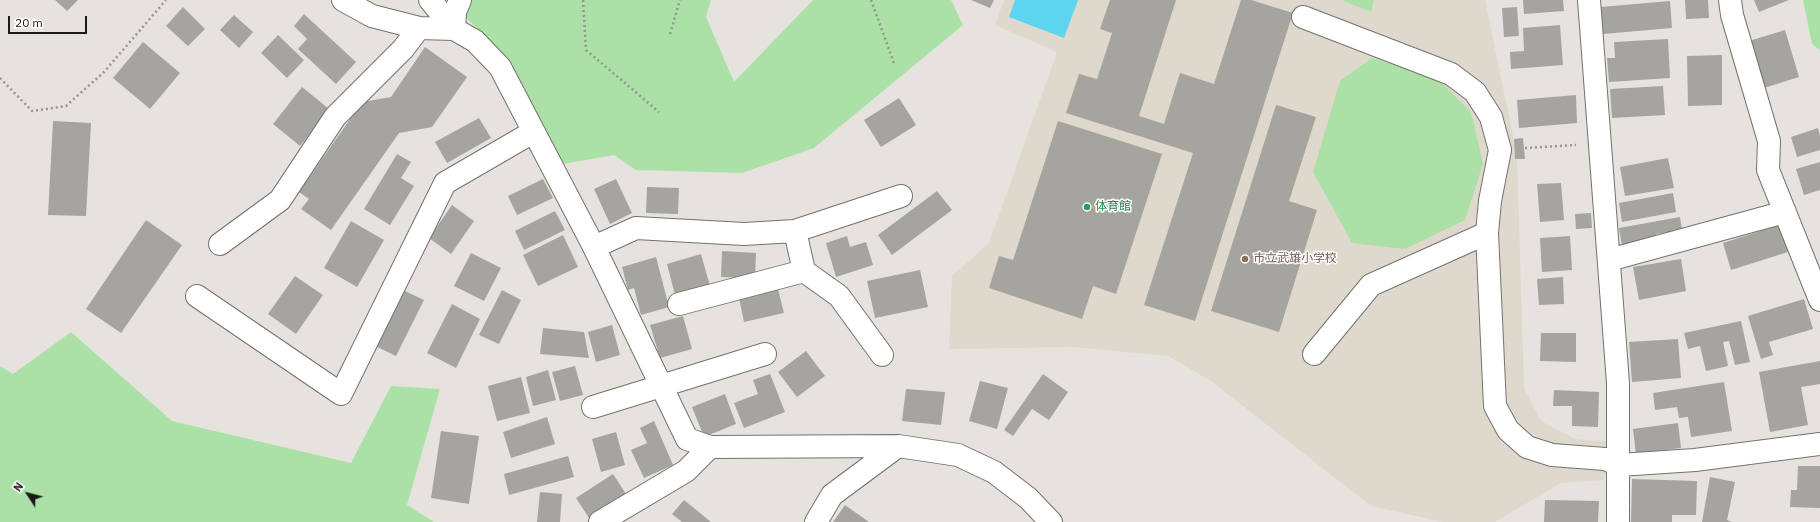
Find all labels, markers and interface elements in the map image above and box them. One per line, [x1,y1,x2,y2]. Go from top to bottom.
scale bar [10,8,89,34]
text: 20 m [15,15,43,30]
place label: 体育館 [1095,200,1131,214]
marker: 体育館 [1082,202,1092,212]
place label: 市立武雄小学校 [1253,252,1337,266]
marker: 市立武雄小学校 [1240,254,1250,264]
north arrow [8,474,48,514]
text: N [10,480,26,494]

